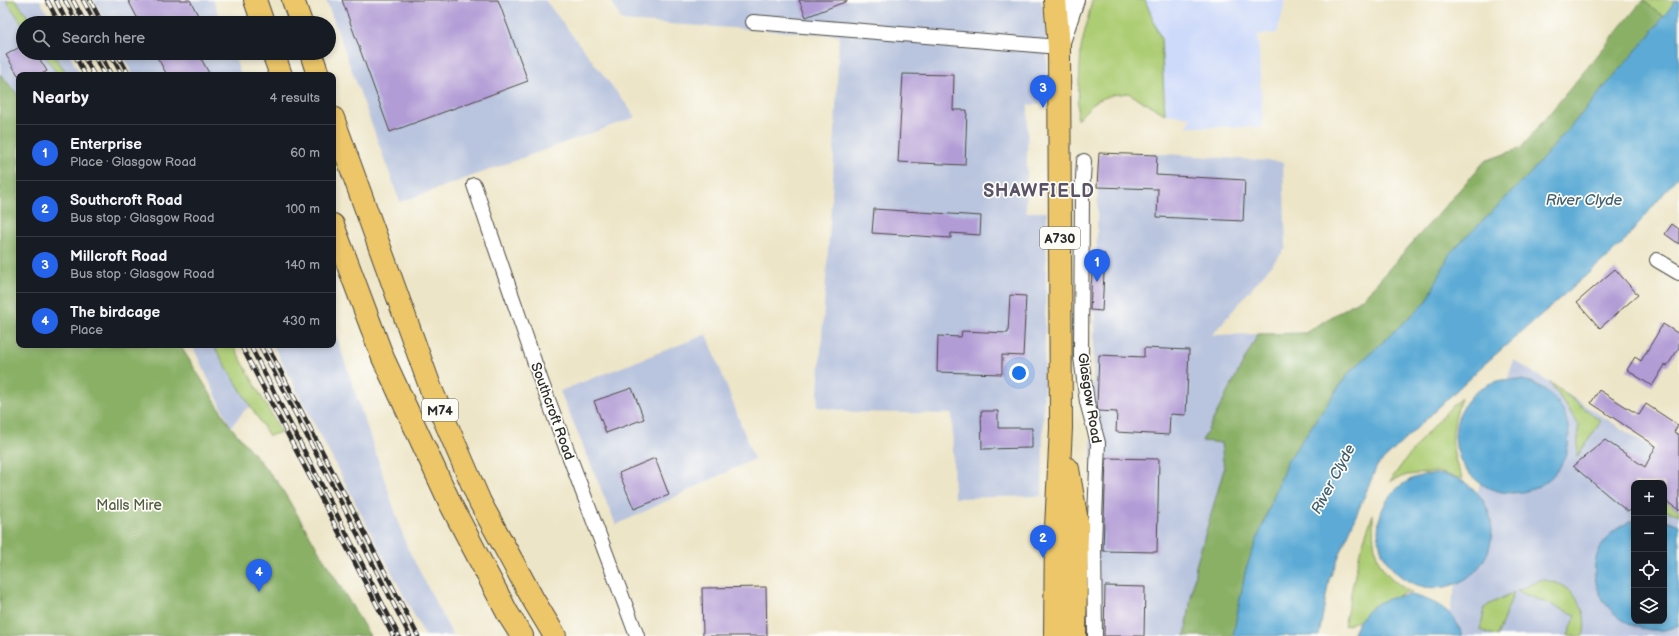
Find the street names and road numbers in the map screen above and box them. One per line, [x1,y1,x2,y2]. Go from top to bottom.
road number: A730 [1040,227,1080,249]
street label: Glasgow Road [1074,352,1105,445]
street label: Southcroft Road [527,360,578,462]
road number: M74 [422,399,458,421]

